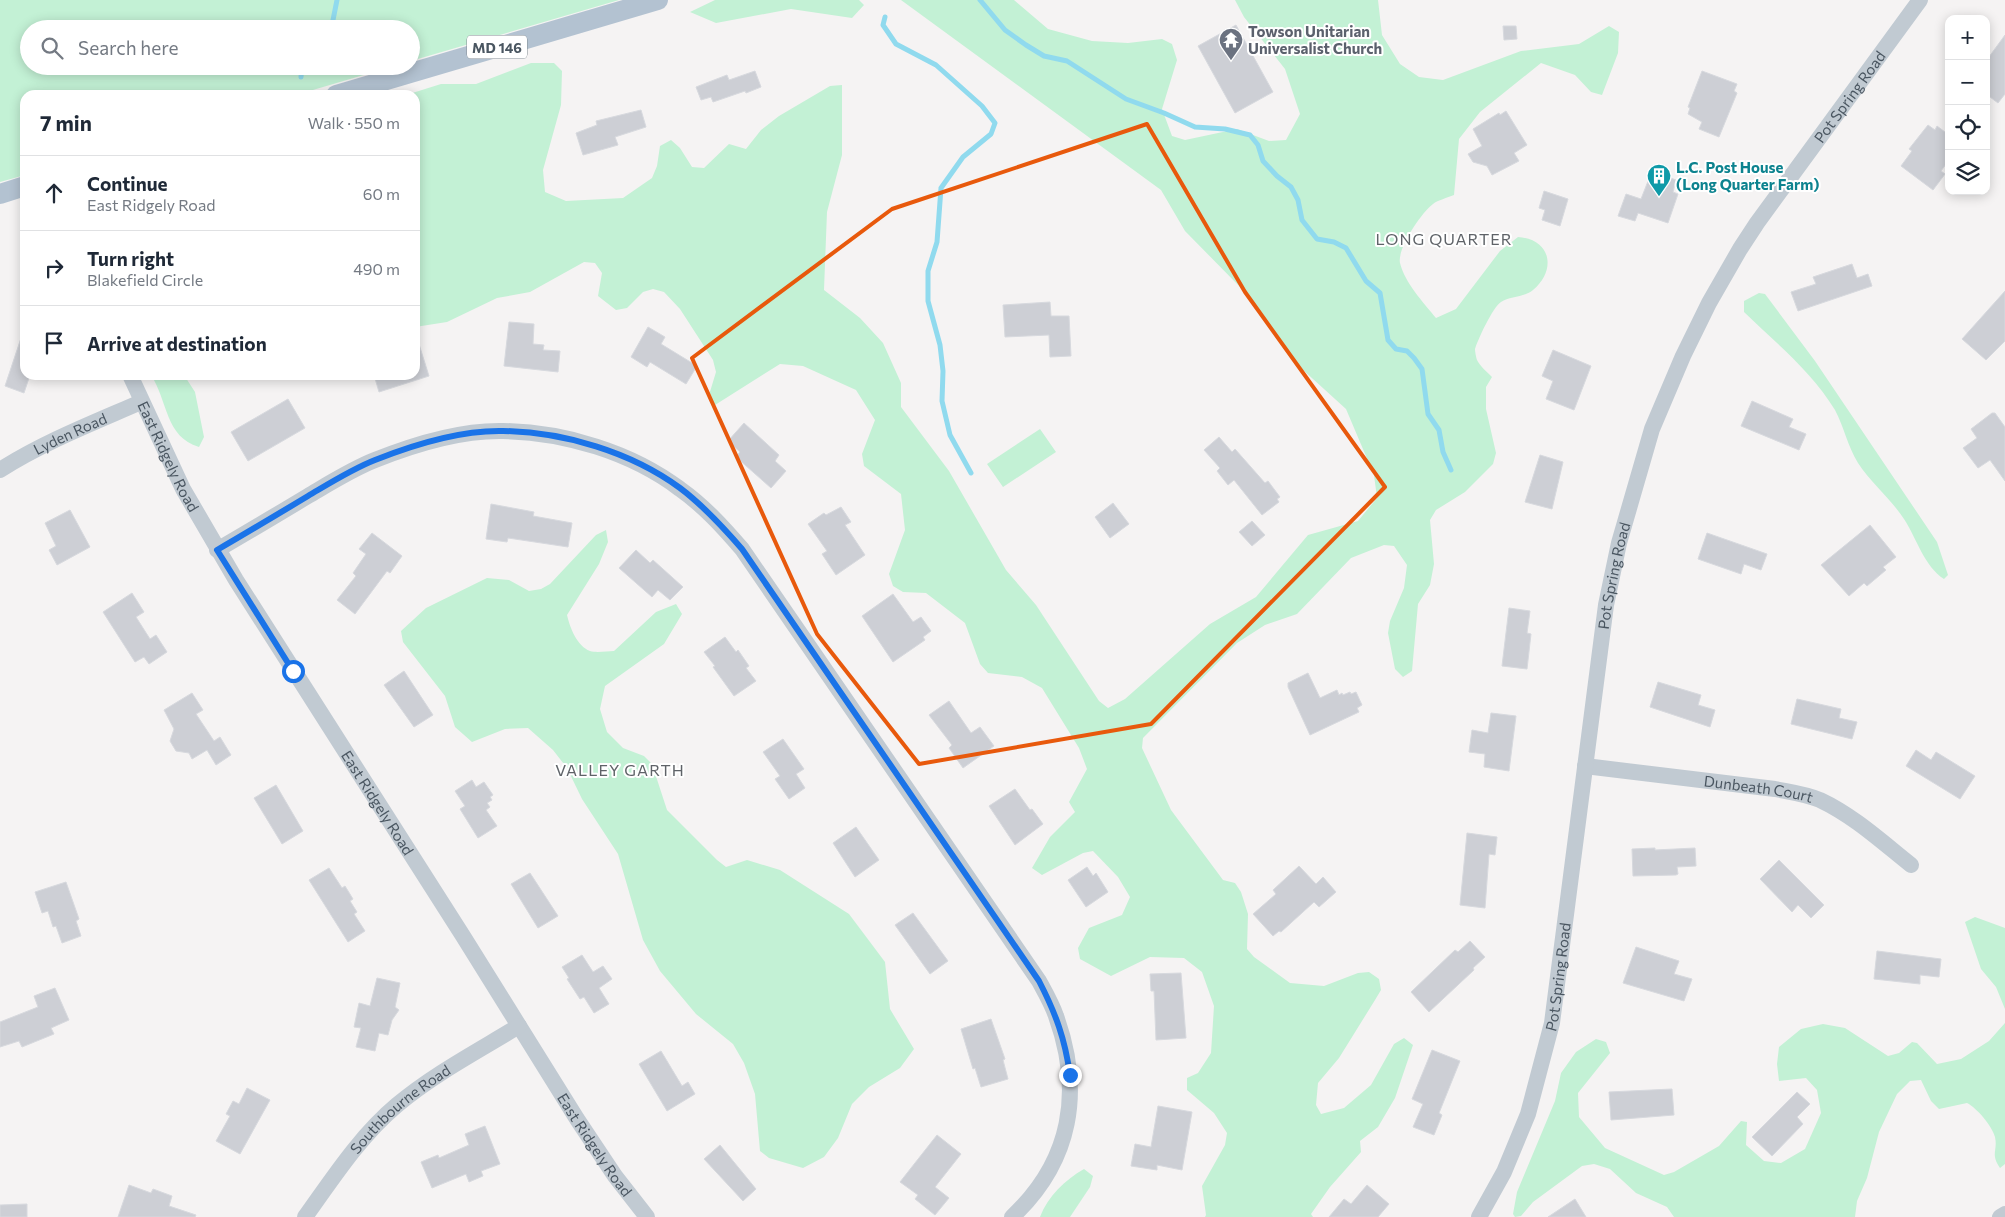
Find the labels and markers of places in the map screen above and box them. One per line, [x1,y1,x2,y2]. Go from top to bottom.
place label: Towson Unitarian Universalist Church [1248,22,1382,57]
temple icon: Towson Unitarian Universalist Church [1218,27,1244,61]
place label: L.C. Post House (Long Quarter Farm) [1676,158,1819,193]
building icon: L.C. Post House (Long Quarter Farm) [1646,163,1672,197]

